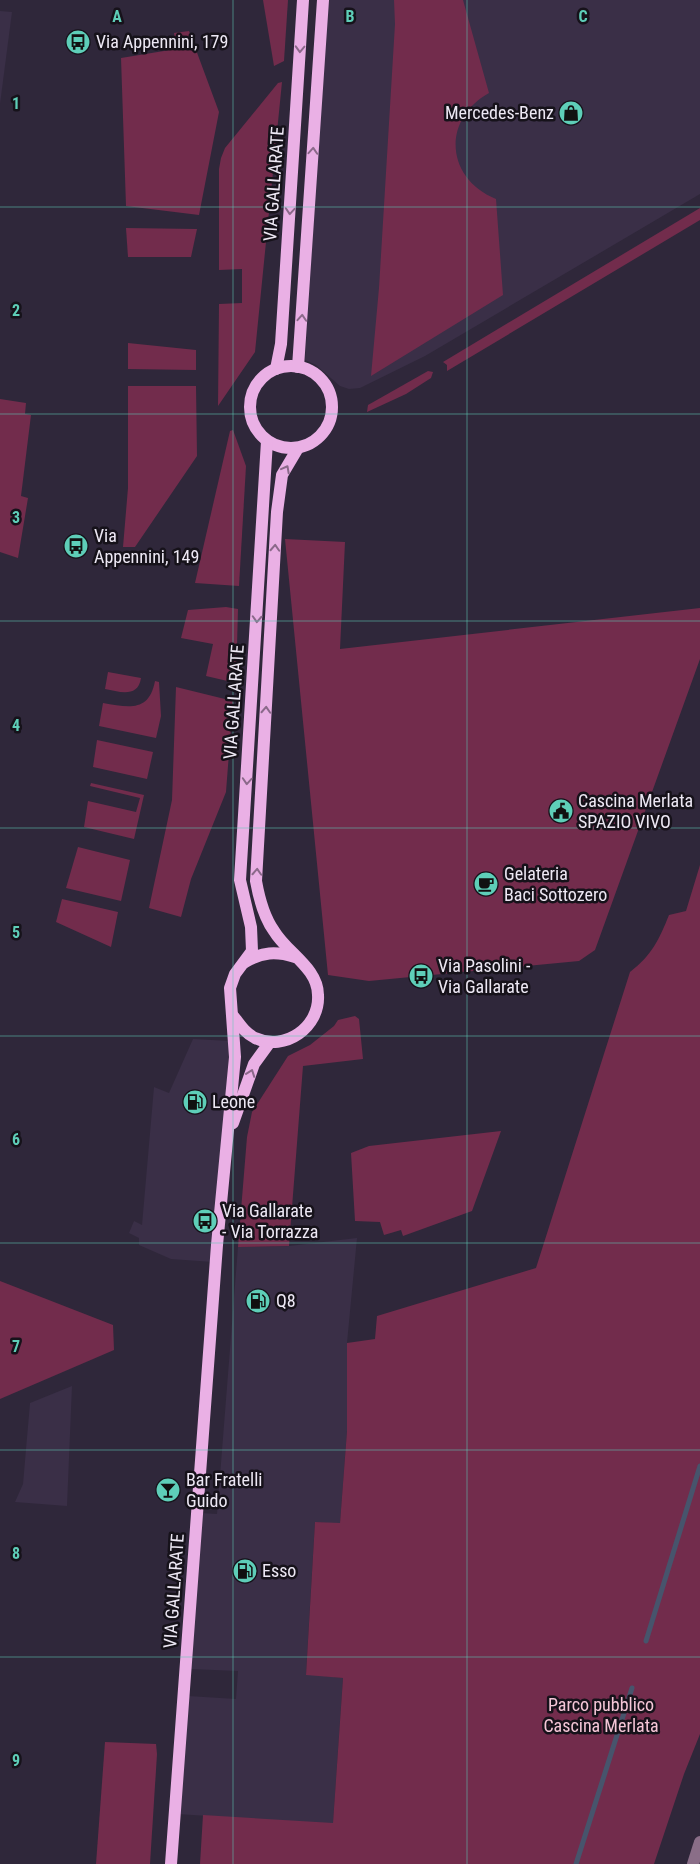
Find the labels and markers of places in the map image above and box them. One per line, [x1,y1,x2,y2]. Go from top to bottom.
bus stop icon: Via Appennini, 179 [65,29,91,55]
place label: Via Appennini, 179 [96,31,228,52]
shop icon: Mercedes-Benz [558,100,584,126]
place label: Mercedes-Benz [445,102,554,123]
place label: Via Appennini, 149 [94,525,199,567]
bus stop icon: Via Appennini, 149 [63,533,89,559]
place label: Cascina Merlata SPAZIO VIVO [578,790,693,832]
public building icon: Cascina Merlata SPAZIO VIVO [548,798,574,824]
place label: Gelateria Baci Sottozero [504,863,607,905]
cafe icon: Gelateria Baci Sottozero [473,871,499,897]
place label: Via Pasolini - Via Gallarate [438,955,531,997]
bus stop icon: Via Pasolini - Via Gallarate [408,963,434,989]
fuel station icon: Leone [182,1089,208,1115]
place label: Leone [212,1091,255,1112]
place label: Via Gallarate - Via Torrazza [222,1200,318,1242]
bus stop icon: Via Gallarate - Via Torrazza [192,1208,218,1234]
fuel station icon: Q8 [245,1288,271,1314]
place label: Q8 [276,1290,296,1311]
place label: Bar Fratelli Guido [186,1469,262,1511]
bar icon: Bar Fratelli Guido [155,1477,181,1503]
fuel station icon: Esso [232,1558,258,1584]
place label: Esso [262,1560,296,1581]

